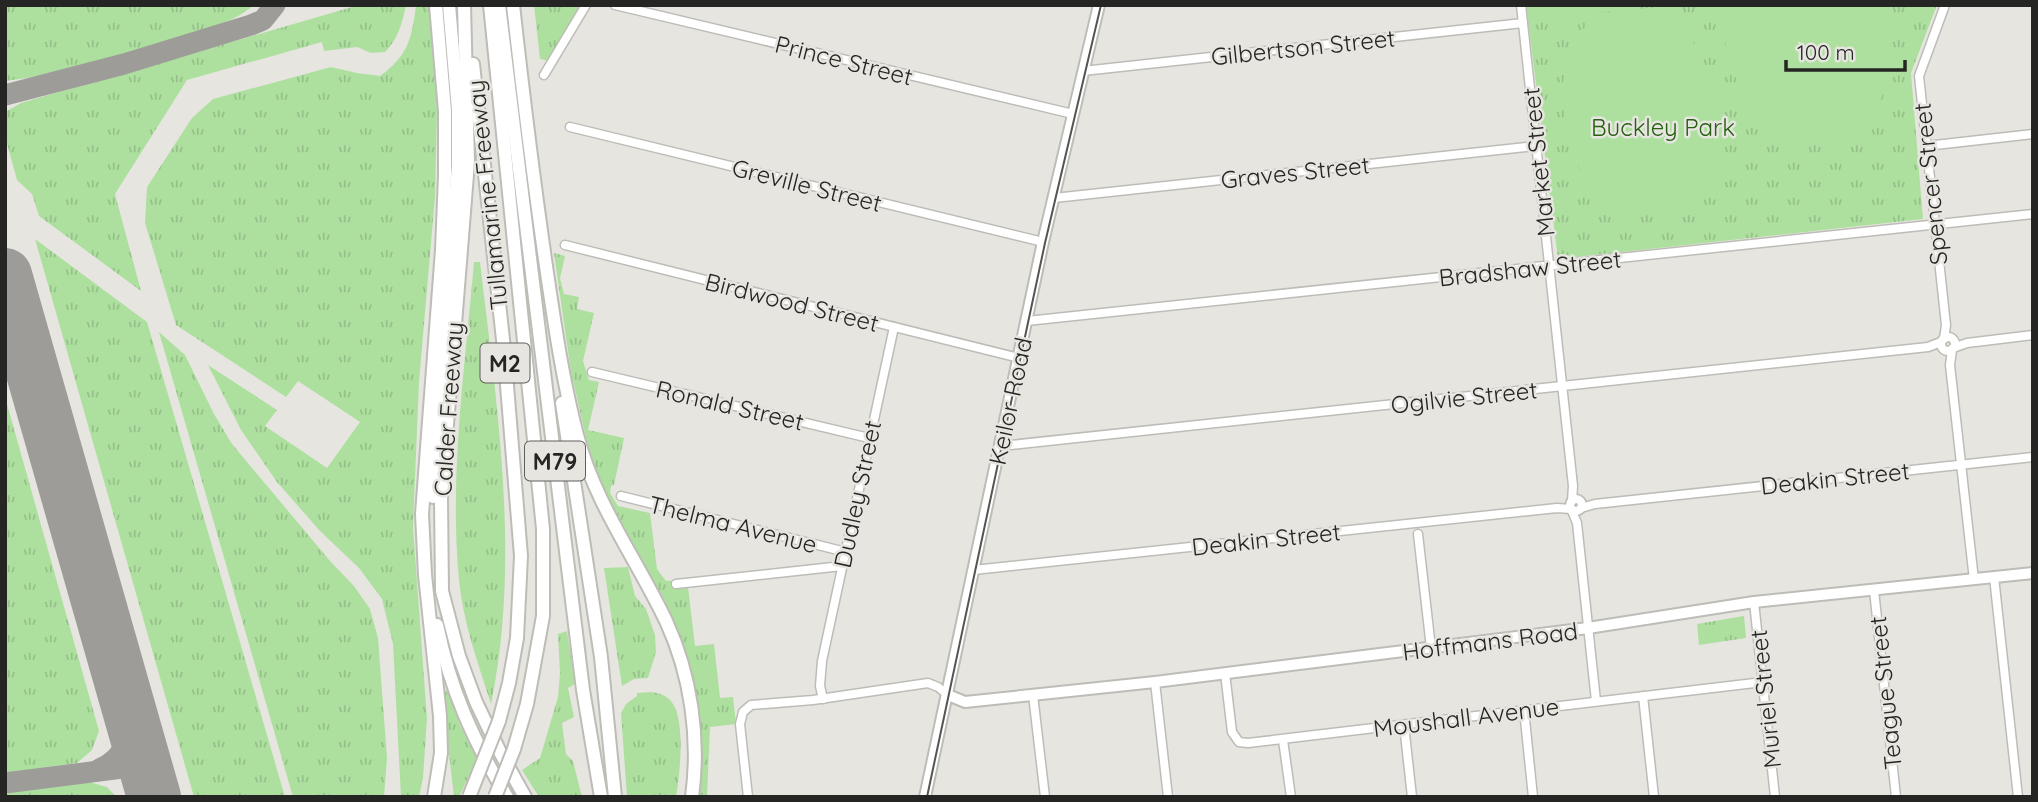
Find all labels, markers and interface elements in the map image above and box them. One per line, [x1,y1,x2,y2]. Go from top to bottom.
street label: Gilbertson Street [1209,22,1397,72]
street label: Prince Street [772,28,916,92]
scale bar [1786,28,1905,72]
text: 100 m [1797,39,1855,65]
street label: Tullamarine Freeway [460,78,514,312]
street label: Market Street [1515,86,1561,238]
street label: Spencer Street [1907,101,1953,267]
park label: Buckley Park [1591,112,1735,142]
street label: Graves Street [1219,149,1371,195]
street label: Greville Street [729,152,885,218]
street label: Bradshaw Street [1437,244,1623,292]
street label: Birdwood Street [702,266,882,338]
street label: Calder Freeway [427,321,469,497]
street label: Keilor Road [982,335,1038,467]
road number: M2 [480,344,530,382]
street label: Ronald Street [653,373,807,437]
street label: Ogilvie Street [1389,374,1539,420]
street label: Dudley Street [827,418,887,570]
road number: M79 [525,442,585,481]
street label: Deakin Street [1759,455,1911,501]
street label: Thelma Avenue [646,489,820,559]
street label: Deakin Street [1190,516,1342,562]
street label: Hoffmans Road [1400,615,1580,667]
street label: Teague Street [1862,615,1908,771]
street label: Muriel Street [1743,628,1787,770]
street label: Moushall Avenue [1371,691,1561,743]

